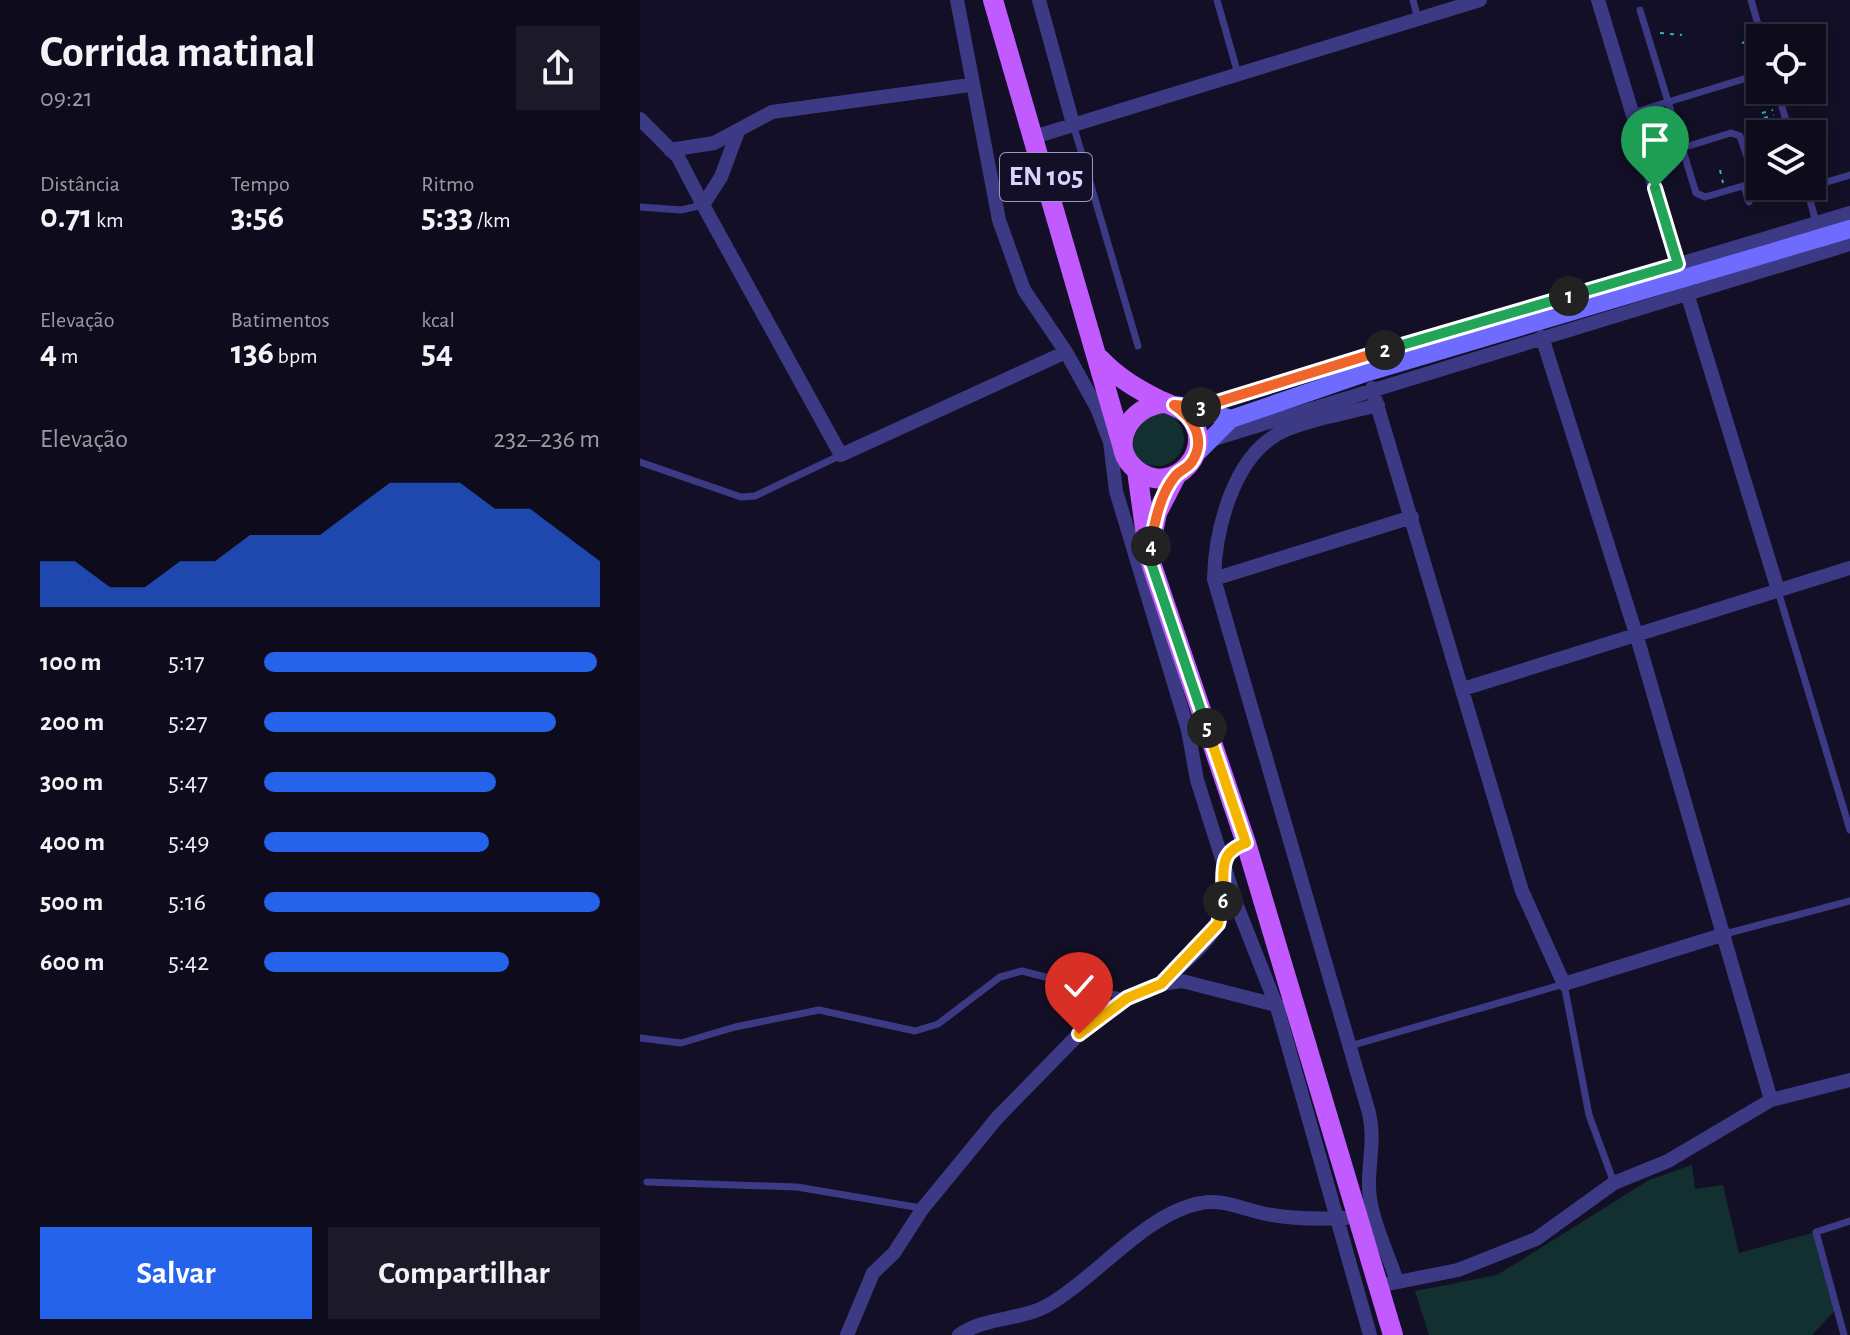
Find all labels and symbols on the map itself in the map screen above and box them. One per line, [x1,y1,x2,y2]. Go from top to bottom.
pin [1621,106,1689,188]
road number: EN 105 [1000,153,1092,201]
pin: 1 [1549,276,1589,316]
pin: 2 [1365,330,1405,370]
pin: 3 [1181,387,1221,427]
pin: 4 [1131,526,1171,566]
pin: 5 [1187,708,1227,748]
pin: 6 [1203,881,1243,921]
pin [1045,952,1113,1034]

